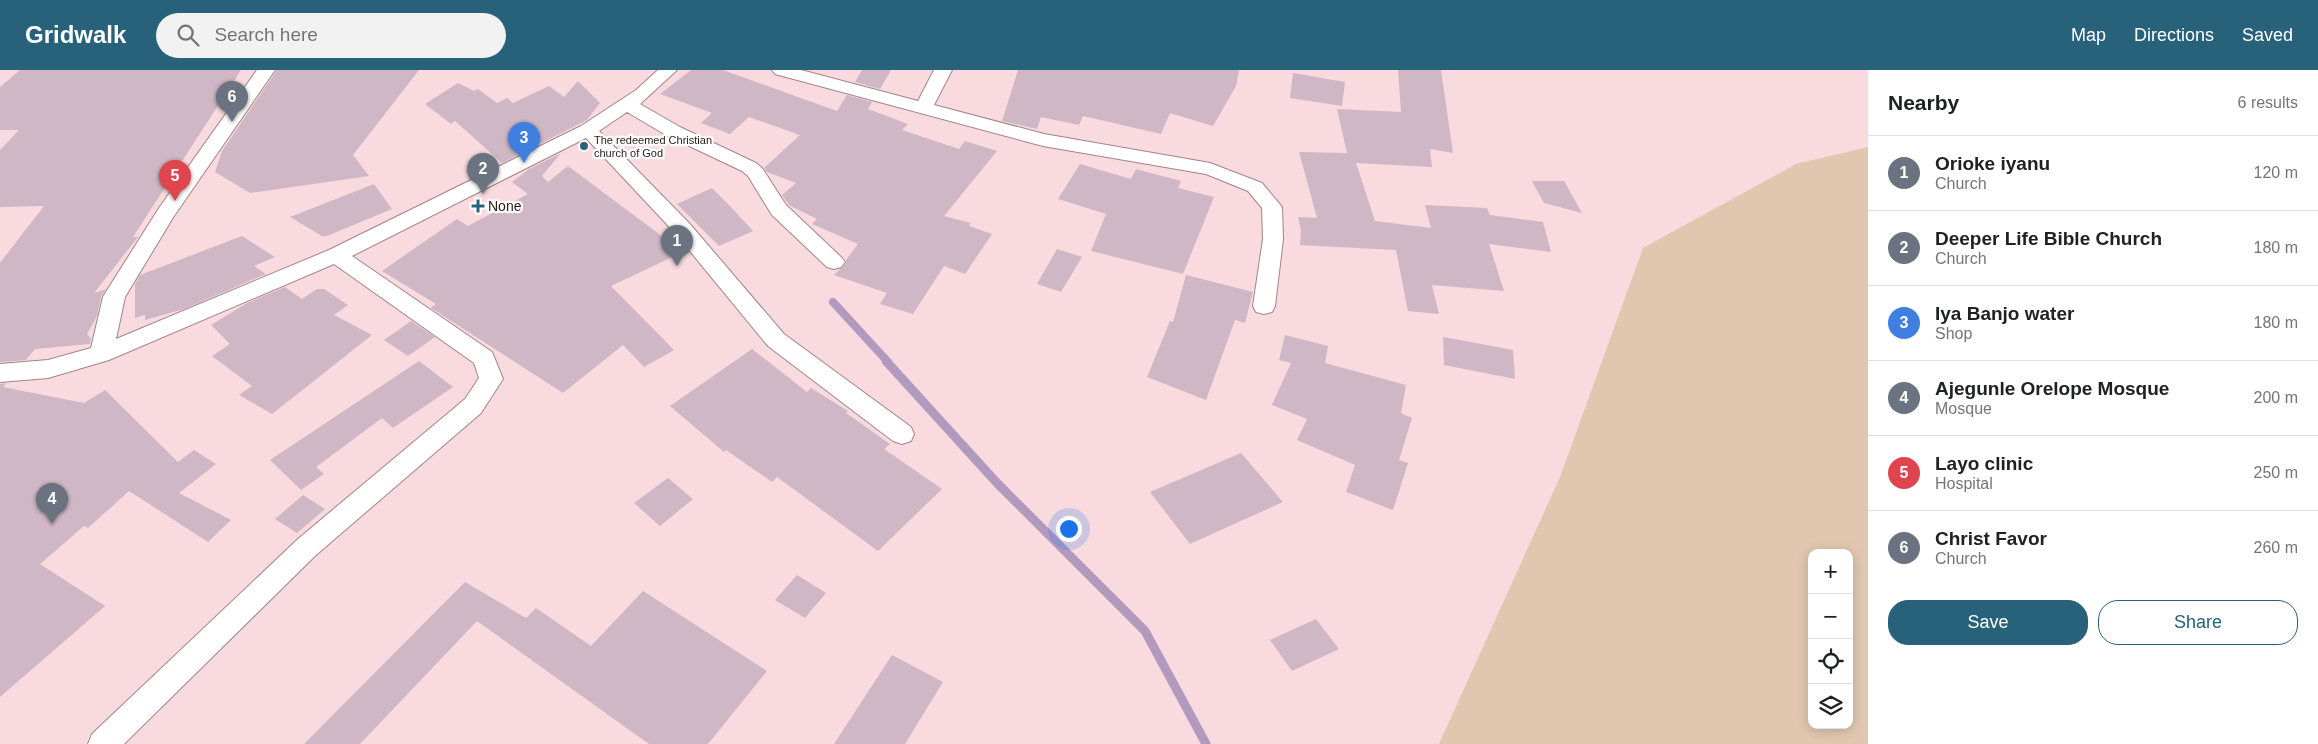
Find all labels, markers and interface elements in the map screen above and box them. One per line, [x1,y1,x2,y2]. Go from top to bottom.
search box [156,13,506,58]
text: Gridwalk [25,21,126,48]
icon: search [174,21,202,49]
text: Search here [214,24,318,45]
text: Map [2071,25,2106,45]
text: Directions [2134,25,2214,45]
text: Saved [2242,25,2293,45]
pin: 6 [216,81,248,122]
text: Nearby [1888,91,1959,114]
text: 6 results [2238,94,2298,111]
pin: 3 [508,122,540,163]
place label: The redeemed Christian church of God [594,134,712,159]
marker: The redeemed Christian church of God [578,140,590,152]
pin: 2 [467,153,499,194]
text: Orioke iyanu [1935,153,2050,174]
pin: 5 [159,160,191,201]
text: 1 [1900,164,1908,181]
text: 120 m [2254,164,2298,181]
text: Church [1935,175,1987,192]
place label: None [488,198,522,214]
marker: None [472,200,484,212]
pin: 1 [661,225,693,266]
text: Deeper Life Bible Church [1935,228,2162,249]
text: 2 [1900,239,1908,256]
text: 180 m [2254,239,2298,256]
text: Church [1935,250,1987,267]
text: Iya Banjo water [1935,303,2074,324]
text: 3 [1900,314,1908,331]
text: 180 m [2254,314,2298,331]
text: Shop [1935,325,1972,342]
text: Ajegunle Orelope Mosque [1935,378,2169,399]
text: 4 [1900,389,1908,406]
text: 200 m [2254,389,2298,406]
text: Mosque [1935,400,1992,417]
text: Layo clinic [1935,453,2033,474]
text: 5 [1900,464,1908,481]
text: 250 m [2254,464,2298,481]
text: Hospital [1935,475,1993,492]
pin: 4 [36,483,68,524]
your location [1056,516,1082,542]
text: Christ Favor [1935,528,2047,549]
text: 6 [1900,539,1908,556]
text: 260 m [2254,539,2298,556]
map controls [1808,549,1853,729]
button: + [1808,549,1853,594]
text: Church [1935,550,1987,567]
button: − [1808,594,1853,639]
button: Save [1888,600,2088,645]
button: Share [2098,600,2298,645]
button: locate [1808,639,1853,684]
button: layers [1808,684,1853,729]

